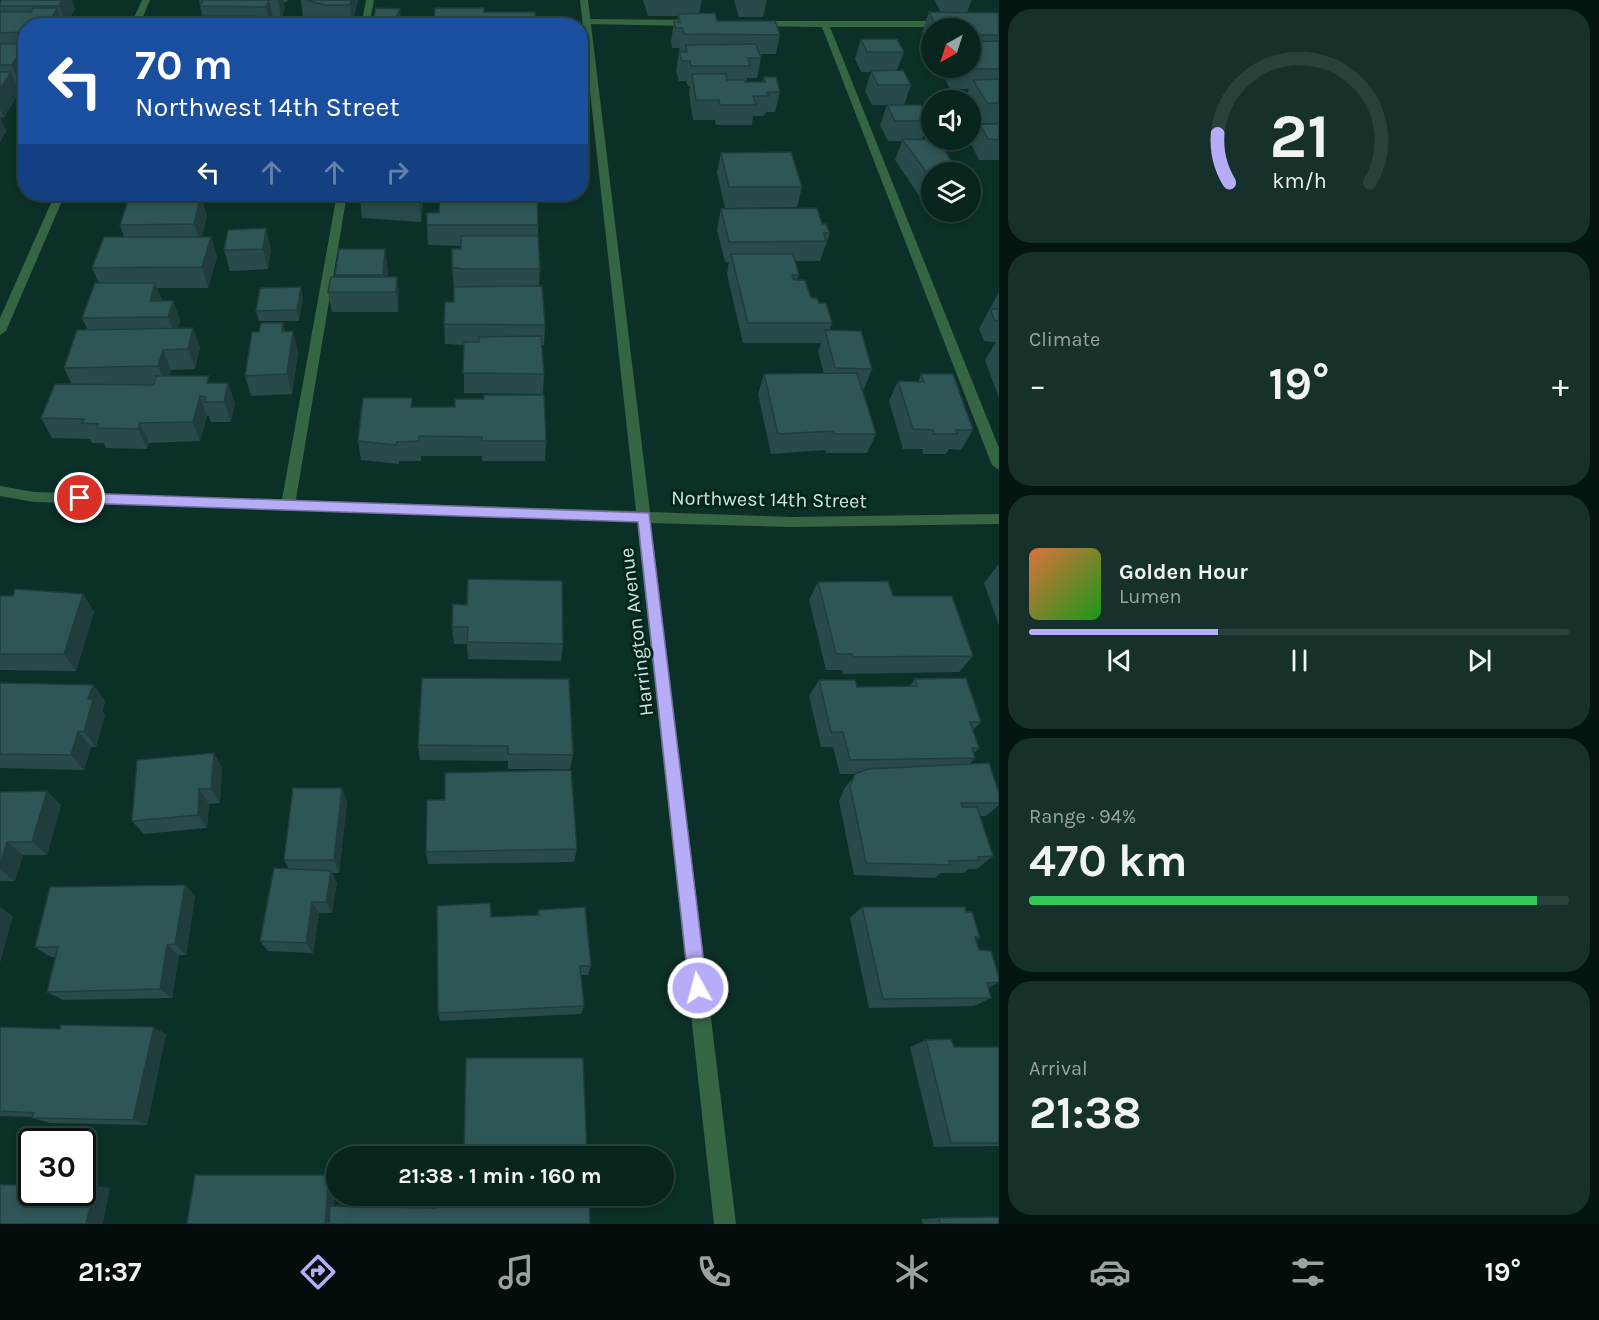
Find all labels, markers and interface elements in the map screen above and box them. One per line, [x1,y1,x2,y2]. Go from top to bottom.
north arrow [921,18,981,78]
map controls [921,18,981,222]
text: 70 m [135,40,233,90]
icon: left [36,42,114,120]
button: sound [921,90,981,150]
text: Northwest 14th Street [135,91,400,123]
text: 21 [1269,100,1329,173]
icon: left [192,156,225,189]
icon: ahead [255,156,288,189]
icon: ahead [318,156,351,189]
icon: right [381,156,414,189]
button: layers [921,162,981,222]
text: km/h [1272,168,1326,193]
text: Climate [1029,328,1100,351]
text: 19° [1269,358,1329,410]
text: − [1029,366,1046,404]
text: + [1552,366,1569,404]
pin [54,472,105,523]
icon: arrive [63,481,96,514]
street label: Northwest 14th Street [671,486,868,513]
street label: Harrington Avenue [615,547,658,717]
text: Golden Hour [1119,559,1248,585]
text: Lumen [1119,585,1182,608]
icon: previous [1103,644,1136,677]
icon: pause [1283,644,1316,677]
icon: next [1463,644,1496,677]
text: Range · 94% [1029,805,1136,828]
text: 470 km [1029,835,1187,887]
position arrow [666,956,730,1020]
text: Arrival [1029,1057,1088,1080]
text: 21:38 [1029,1087,1141,1139]
speed limit sign: 30 [18,1128,96,1206]
text: 21:38 · 1 min · 160 m [398,1163,602,1189]
icon: directions [297,1251,339,1293]
icon: music [495,1251,537,1293]
icon: phone [693,1251,735,1293]
icon: climate [891,1251,933,1293]
icon: car [1089,1251,1131,1293]
icon: filters [1287,1251,1329,1293]
text: 21:37 [78,1256,141,1288]
text: 19° [1484,1256,1521,1288]

